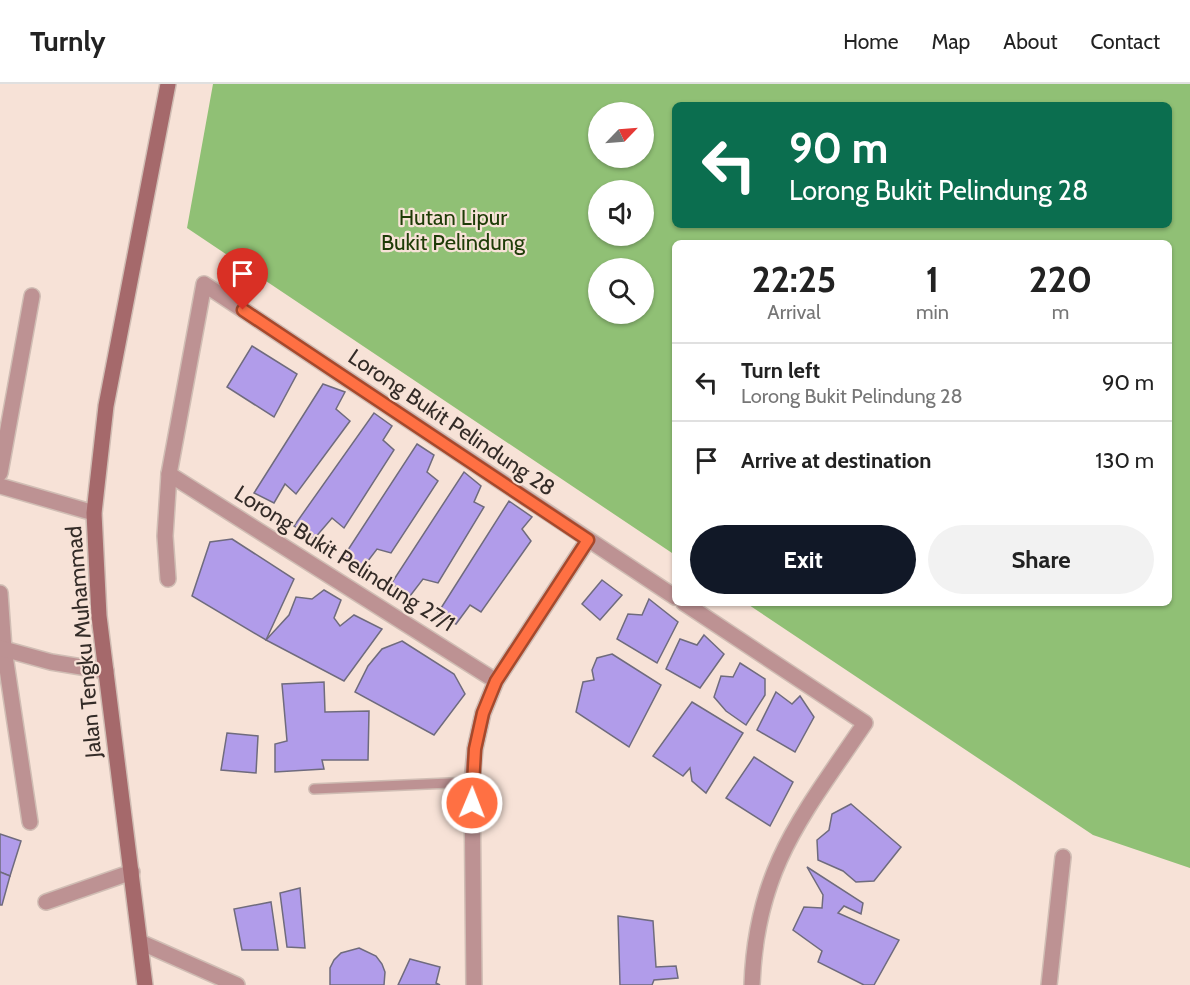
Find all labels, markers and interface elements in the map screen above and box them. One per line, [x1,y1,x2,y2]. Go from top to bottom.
text: Turnly [30,24,106,58]
text: Home [843,29,899,54]
text: Map [932,29,970,54]
text: About [1003,29,1057,54]
text: Contact [1090,29,1160,54]
north arrow [588,102,654,168]
map controls [588,102,654,324]
text: 90 m [789,122,888,174]
icon: left [690,126,768,204]
text: Lorong Bukit Pelindung 28 [789,174,1088,207]
button: sound [588,180,654,246]
park label: Hutan Lipur Bukit Pelindung [381,204,526,256]
pin [217,248,268,310]
icon: arrive [226,257,259,290]
text: 22:25 [752,257,836,301]
text: 1 [926,257,939,301]
text: 220 [1029,257,1092,301]
button: search [588,258,654,324]
text: Arrival [767,300,821,324]
text: min [916,300,949,324]
text: m [1052,300,1069,324]
street label: Lorong Bukit Pelindung 28 [343,343,560,502]
text: Turn left [741,357,820,384]
icon: left [690,366,723,399]
text: 90 m [1102,369,1154,396]
text: Lorong Bukit Pelindung 28 [741,384,963,408]
icon: arrive [690,444,723,477]
text: Arrive at destination [741,447,931,474]
text: 130 m [1095,447,1154,474]
street label: Lorong Bukit Pelindung 27/1 [230,480,460,637]
street label: Jalan Tengku Muhammad [60,525,107,760]
button: Exit [690,525,916,594]
button: Share [928,525,1154,594]
position arrow [440,771,504,835]

